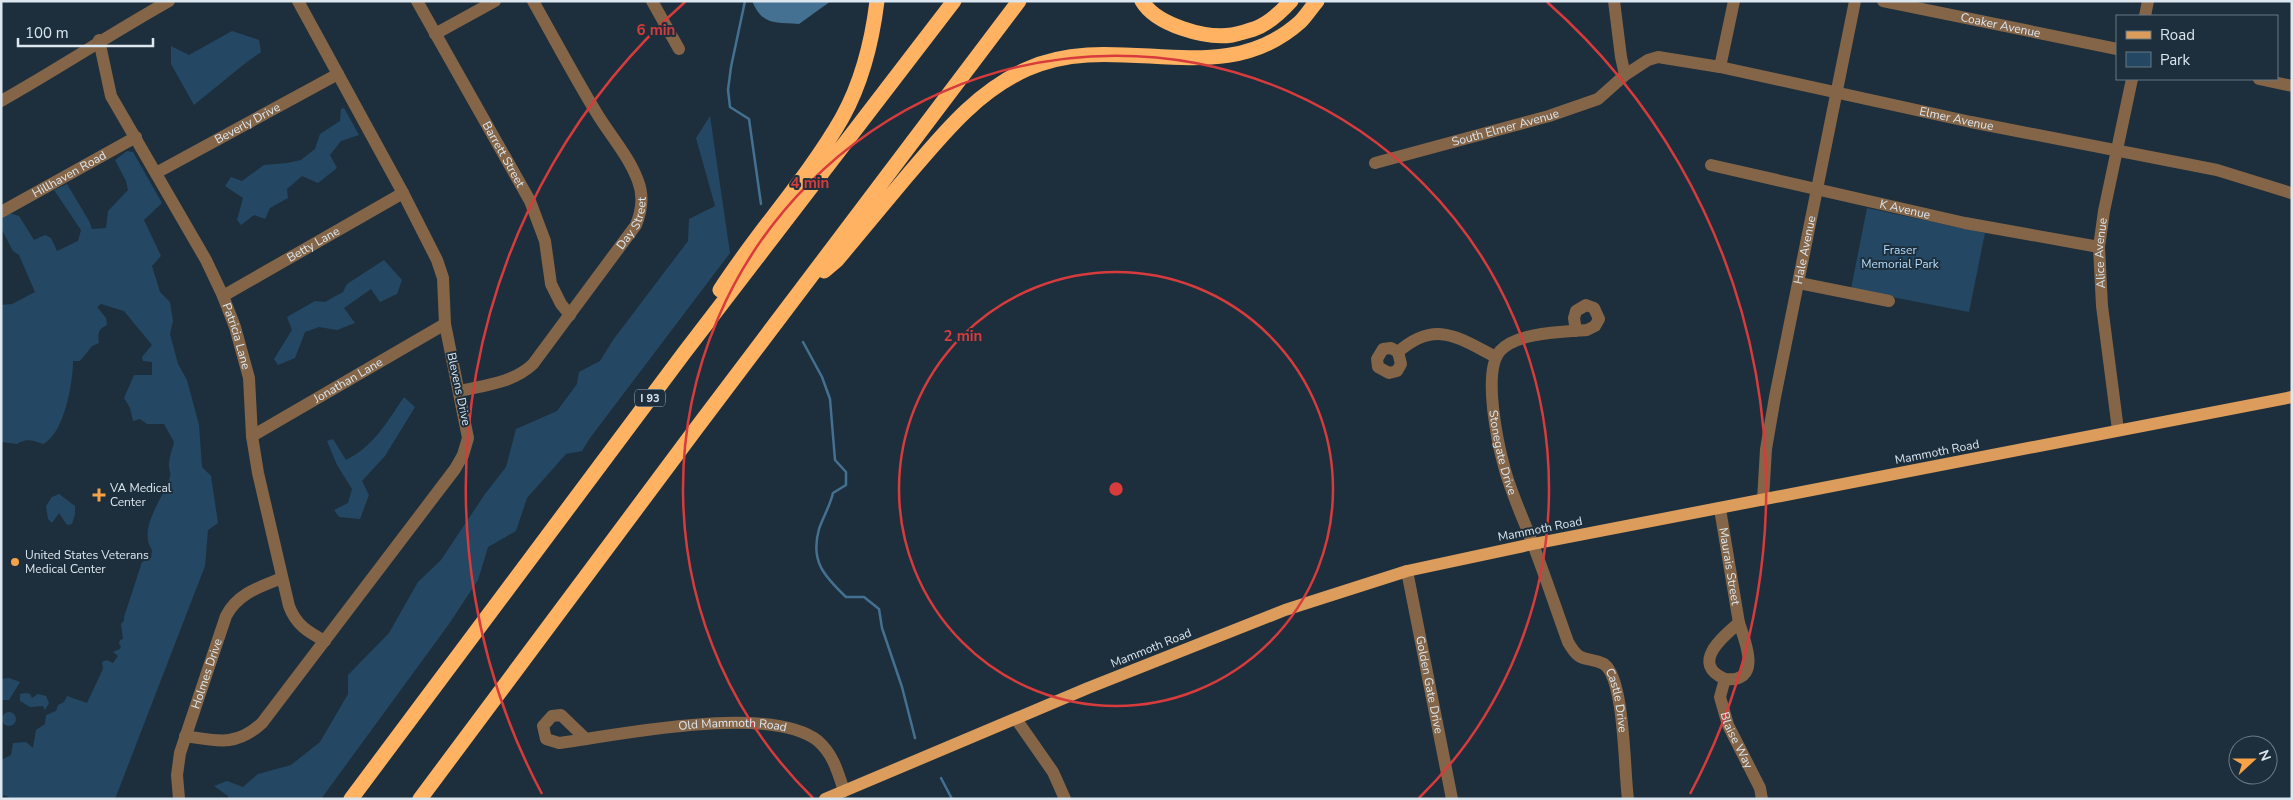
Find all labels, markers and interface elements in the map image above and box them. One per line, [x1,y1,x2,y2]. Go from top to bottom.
street label: Coaker Avenue [1959,9,2042,41]
scale bar [18,15,152,47]
legend [2116,15,2278,80]
text: 6 min [637,20,675,40]
text: 100 m [25,23,69,43]
text: Road [2160,25,2195,45]
text: Park [2160,50,2190,70]
street label: Beverly Drive [212,99,283,148]
street label: Elmer Avenue [1918,103,1995,134]
street label: South Elmer Avenue [1450,105,1561,150]
street label: Barrett Street [479,118,529,191]
street label: Hillhaven Road [29,147,109,201]
text: 4 min [791,173,829,193]
street label: Day Street [613,196,650,253]
street label: K Avenue [1878,196,1932,223]
street label: Hale Avenue [1790,214,1819,285]
street label: Alice Avenue [2091,217,2111,289]
street label: Betty Lane [284,223,343,266]
park label: Fraser Memorial Park [1861,242,1940,272]
street label: Patricia Lane [218,300,254,371]
text: 2 min [944,326,982,346]
street label: Blevens Drive [443,351,475,427]
street label: Jonathan Lane [310,354,385,407]
road number: I 93 [635,389,665,406]
street label: Stonegate Drive [1485,409,1521,497]
street label: Mammoth Road [1893,436,1981,468]
place label: VA Medical Center [109,480,172,510]
centre of rings [1107,480,1125,498]
marker: VA Medical Center [92,488,106,502]
street label: Mammoth Road [1496,513,1584,545]
street label: Maurais Street [1715,526,1744,607]
place label: United States Veterans Medical Center [25,547,149,577]
marker: United States Veterans Medical Center [9,556,21,568]
street label: Mammoth Road [1108,625,1194,671]
street label: Golden Gate Drive [1412,634,1447,735]
street label: Holmes Drive [187,636,226,711]
street label: Castle Drive [1602,665,1631,733]
street label: Blaise Way [1717,710,1757,772]
street label: Old Mammoth Road [678,715,788,735]
north arrow [2228,735,2278,785]
text: N [2254,747,2275,764]

